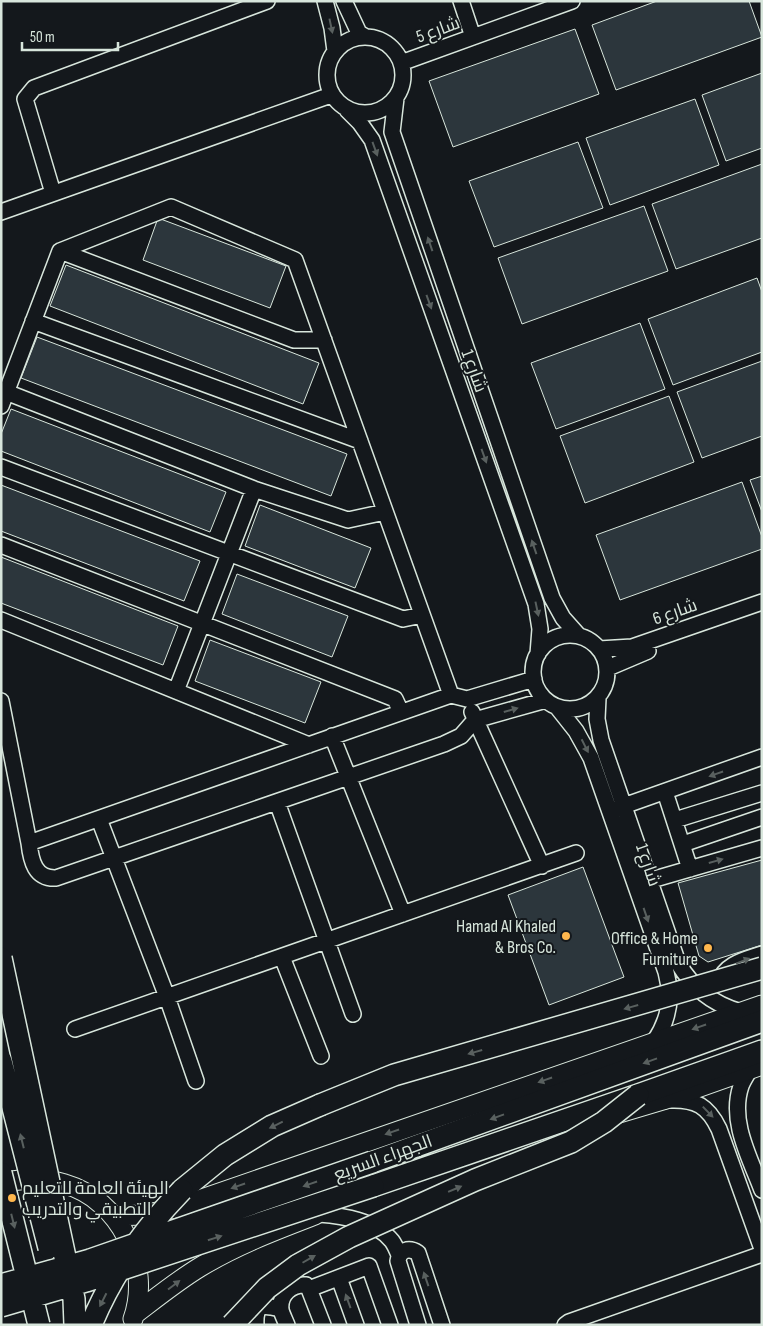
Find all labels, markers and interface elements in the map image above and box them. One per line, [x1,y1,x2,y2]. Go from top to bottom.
street label: شارع 5 [413,12,463,48]
one-way arrow [327,18,335,34]
scale bar [22,20,119,52]
text: 50 m [30,28,55,47]
one-way arrow [372,142,379,157]
one-way arrow [426,236,434,251]
one-way arrow [426,295,433,310]
street label: شارع 1 [456,347,491,396]
one-way arrow [480,448,488,463]
one-way arrow [530,539,537,554]
street label: شارع 6 [650,595,700,630]
one-way arrow [533,602,541,617]
one-way arrow [503,706,518,714]
one-way arrow [581,739,589,754]
one-way arrow [708,770,723,778]
street label: شارع 1 [630,841,665,890]
one-way arrow [708,857,723,865]
one-way arrow [643,908,650,923]
place label: Hamad Al Khaled & Bros Co. [456,916,556,958]
place label: Office & Home Furniture [611,928,698,970]
marker: Hamad Al Khaled & Bros Co. [560,930,572,942]
marker: Office & Home Furniture [702,942,714,954]
one-way arrow [736,957,751,965]
one-way arrow [623,1003,638,1011]
one-way arrow [691,1023,706,1031]
one-way arrow [467,1048,482,1056]
one-way arrow [642,1057,657,1065]
one-way arrow [538,1076,553,1084]
one-way arrow [702,1106,714,1118]
one-way arrow [490,1114,505,1121]
one-way arrow [268,1120,283,1129]
one-way arrow [384,1129,399,1136]
street label: الجهراء السريع [331,1130,436,1186]
one-way arrow [18,1133,26,1148]
place label: الهيئة العامة للتعليم التطبيقي والتدريب [22,1178,169,1223]
one-way arrow [302,1180,317,1188]
one-way arrow [231,1183,246,1190]
one-way arrow [448,1185,463,1193]
marker: الهيئة العامة للتعليم التطبيقي والتدريب [6,1192,18,1204]
one-way arrow [9,1213,17,1228]
one-way arrow [208,1234,223,1242]
one-way arrow [302,1255,315,1264]
one-way arrow [422,1271,429,1286]
one-way arrow [167,1279,180,1290]
one-way arrow [99,1293,107,1307]
one-way arrow [344,1293,352,1308]

